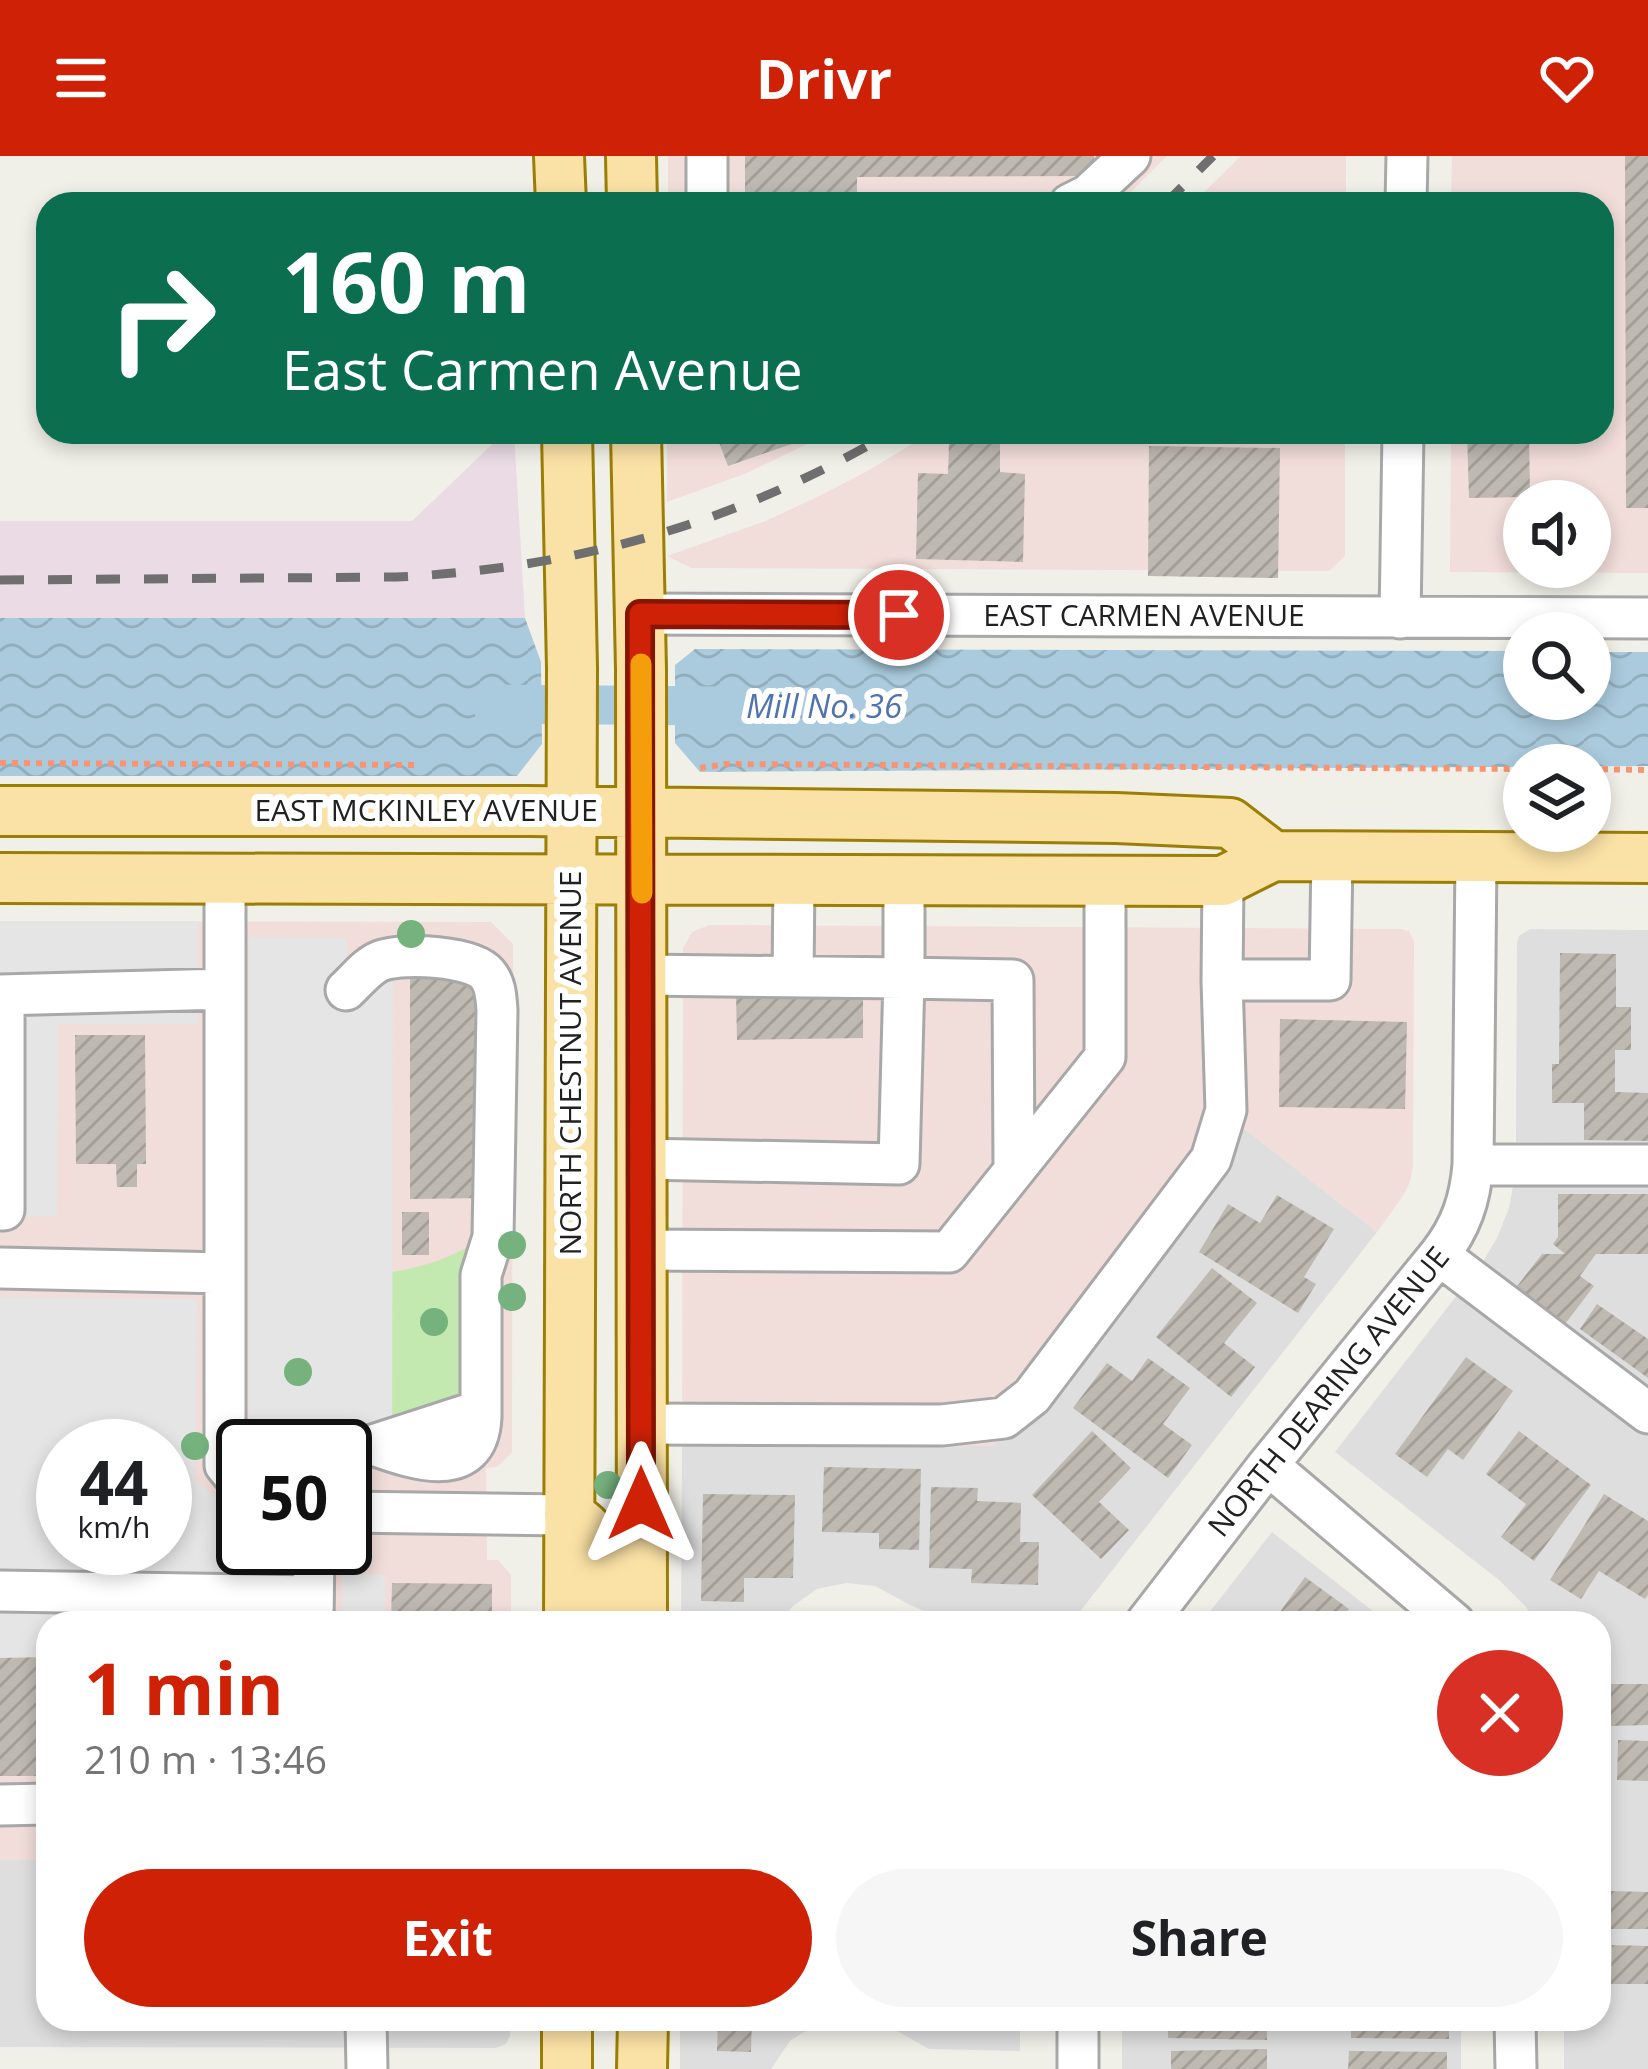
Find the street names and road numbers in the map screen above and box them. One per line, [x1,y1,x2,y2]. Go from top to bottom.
street label: EAST CARMEN AVENUE [983,594,1305,635]
street label: EAST MCKINLEY AVENUE [254,789,598,830]
street label: NORTH CHESTNUT AVENUE [549,871,590,1255]
street label: NORTH DEARING AVENUE [1198,1237,1458,1545]

